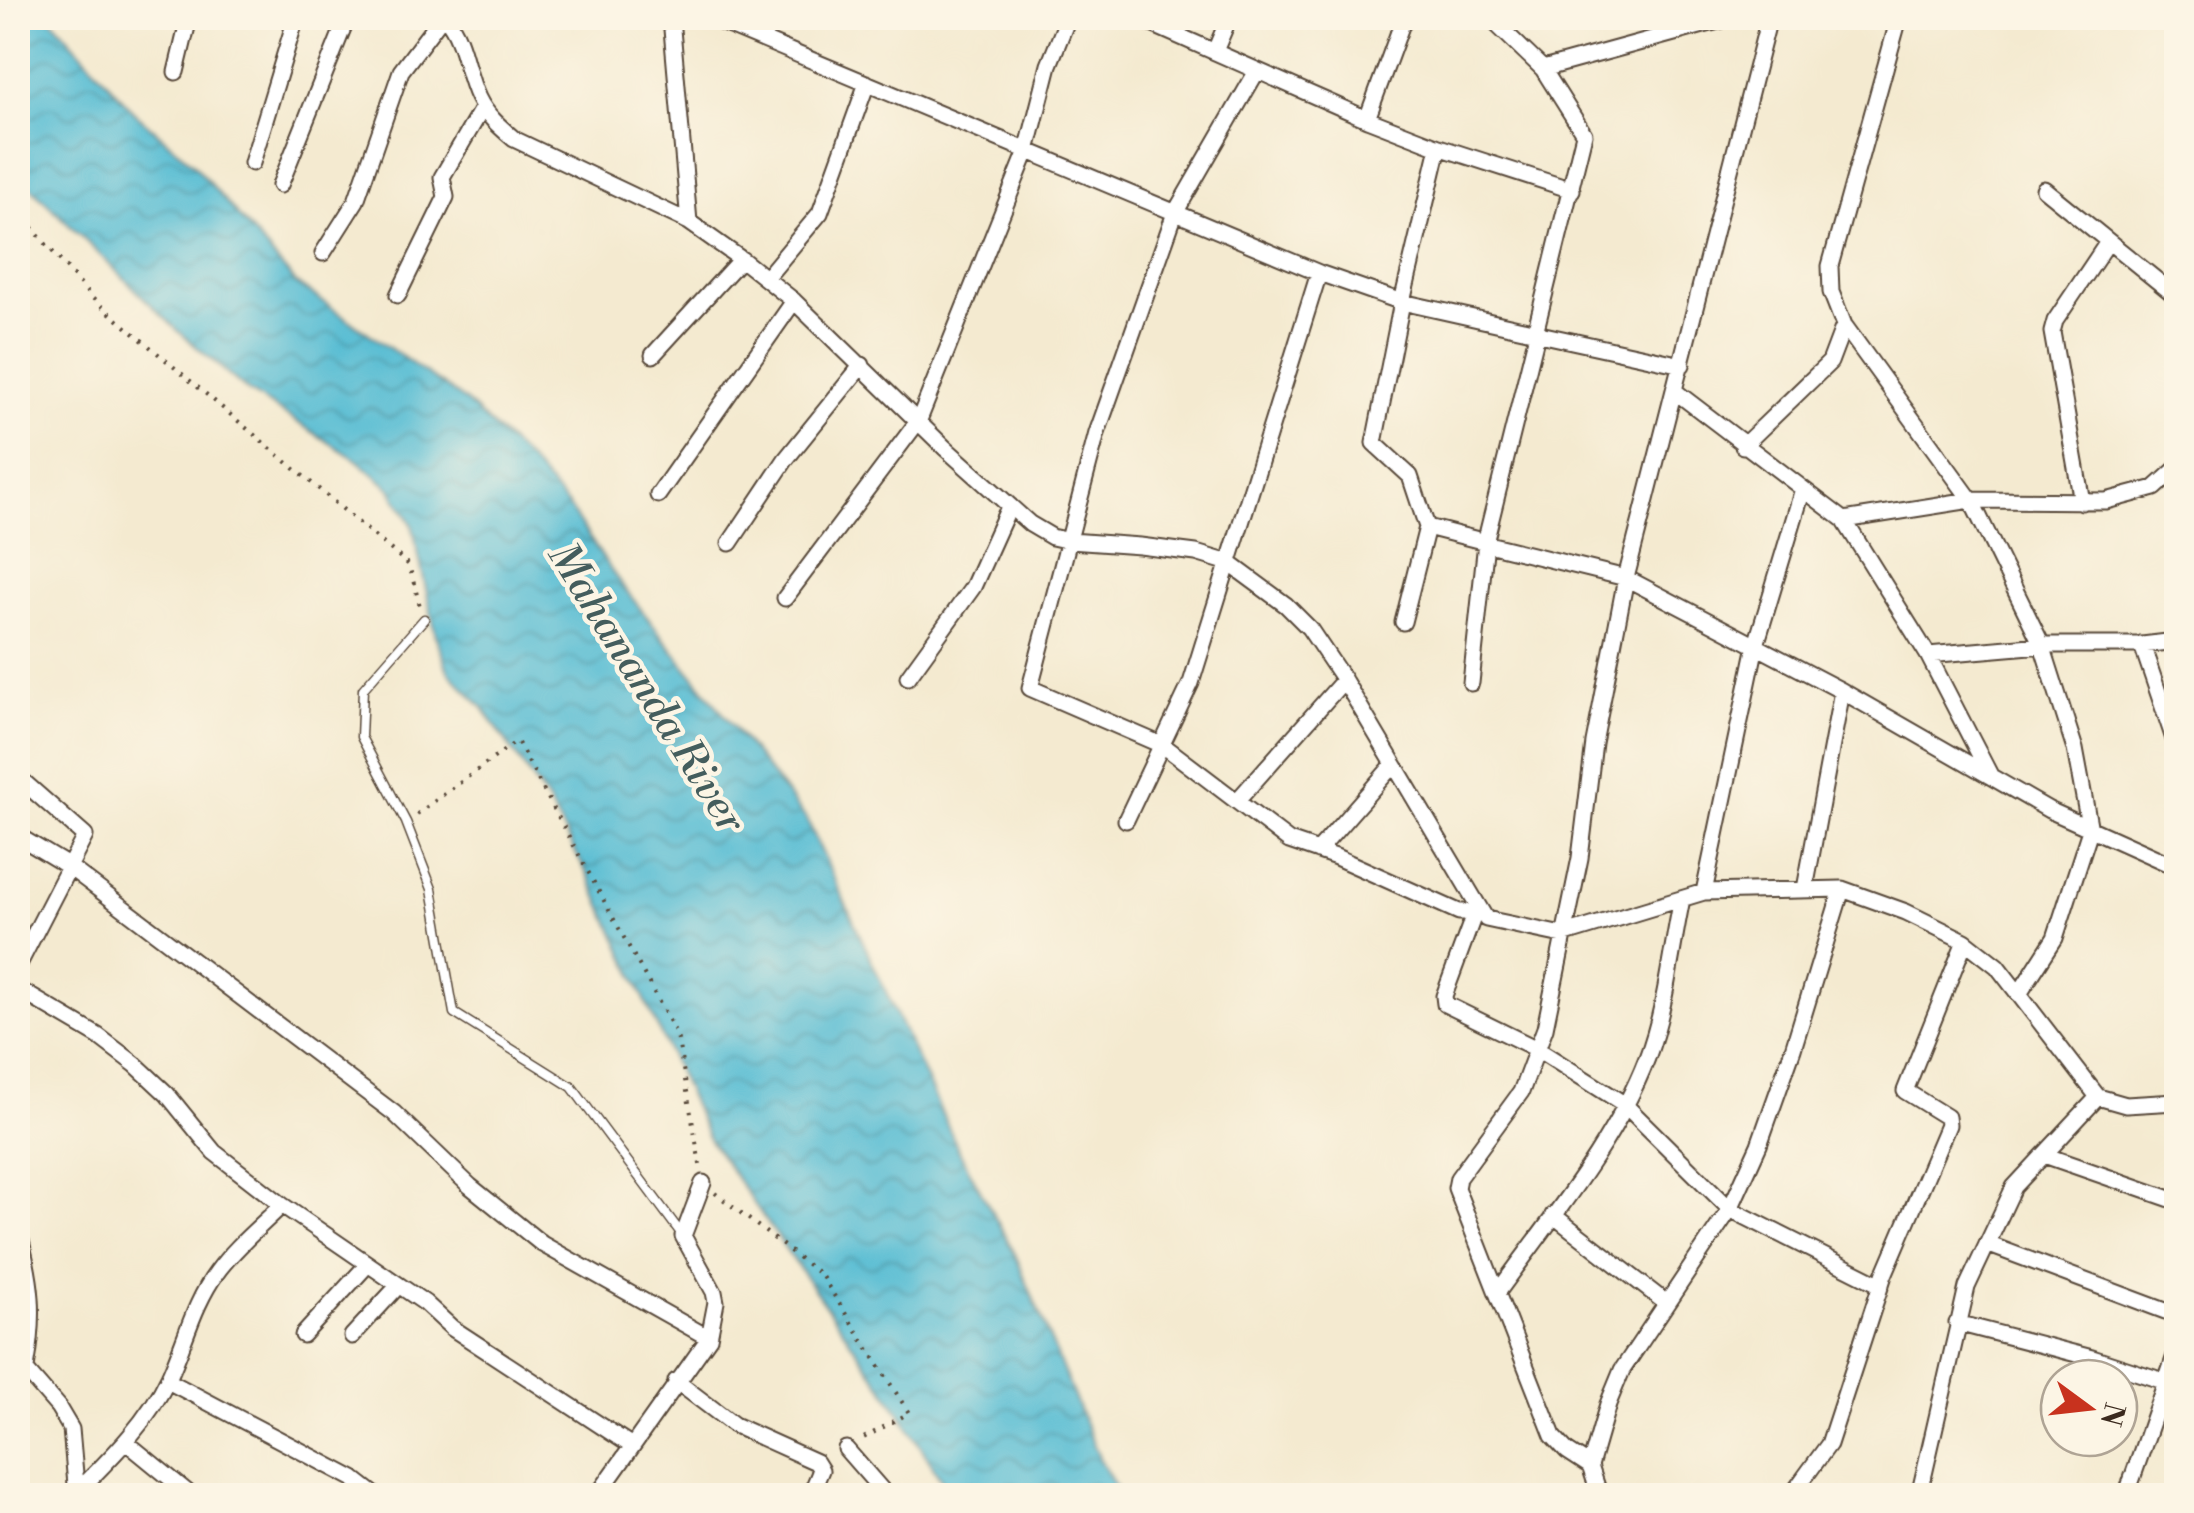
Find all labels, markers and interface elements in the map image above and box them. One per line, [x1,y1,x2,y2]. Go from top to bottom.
water label: Mahananda River [535,533,757,844]
north arrow [2039,1358,2139,1458]
text: N [2092,1399,2131,1429]

